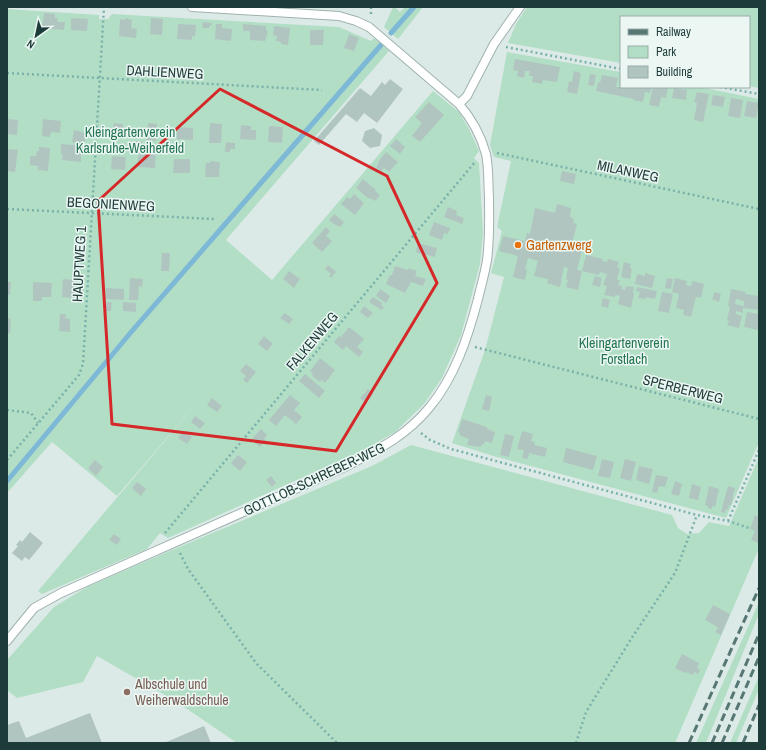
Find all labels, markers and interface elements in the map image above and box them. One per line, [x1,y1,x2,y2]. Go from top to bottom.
north arrow [16,16,56,56]
legend [620,16,750,88]
text: Railway [656,24,691,40]
text: N [24,37,37,52]
text: Park [656,44,676,60]
street label: DAHLIENWEG [126,61,204,83]
text: Building [656,64,693,80]
park label: Kleingartenverein Karlsruhe-Weiherfeld [76,123,184,157]
street label: MILANWEG [596,156,661,186]
street label: BEGONIENWEG [67,193,155,215]
street label: HAUPTWEG 1 [68,225,90,302]
place label: Gartenzwerg [526,236,592,254]
marker: Gartenzwerg [513,240,523,250]
street label: FALKENWEG [282,308,342,374]
park label: Kleingartenverein Forstlach [579,334,669,368]
street label: SPERBERWEG [641,370,725,408]
street label: GOTTLOB-SCHREBER-WEG [241,438,388,520]
place label: Albschule und Weiherwaldschule [134,675,229,709]
marker: Albschule und Weiherwaldschule [122,687,132,697]

